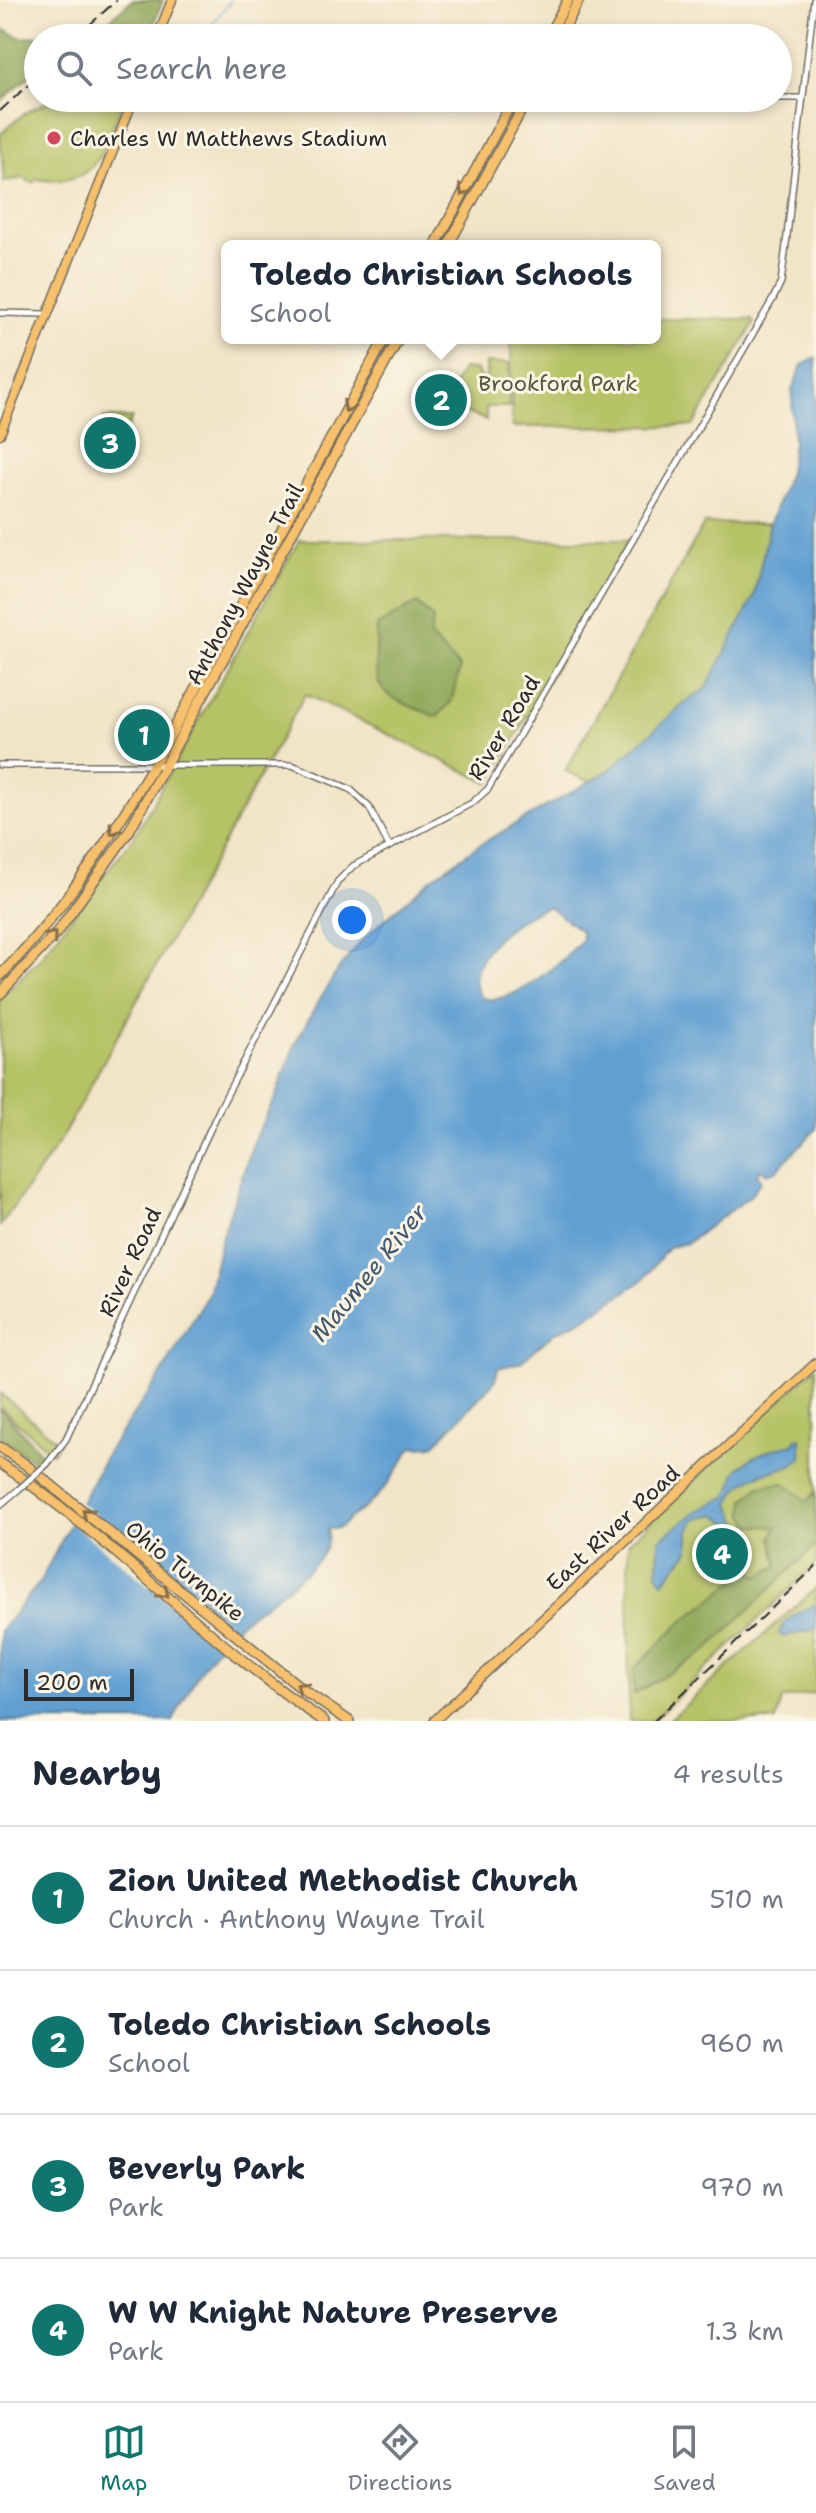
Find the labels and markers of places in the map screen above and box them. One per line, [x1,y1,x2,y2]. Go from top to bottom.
place label: Charles W Matthews Stadium [70,124,387,153]
marker: Charles W Matthews Stadium [45,129,63,147]
pin: 2 [415,370,467,430]
pin: 3 [84,413,136,473]
pin: 1 [118,705,170,765]
pin: 4 [696,1524,748,1584]

